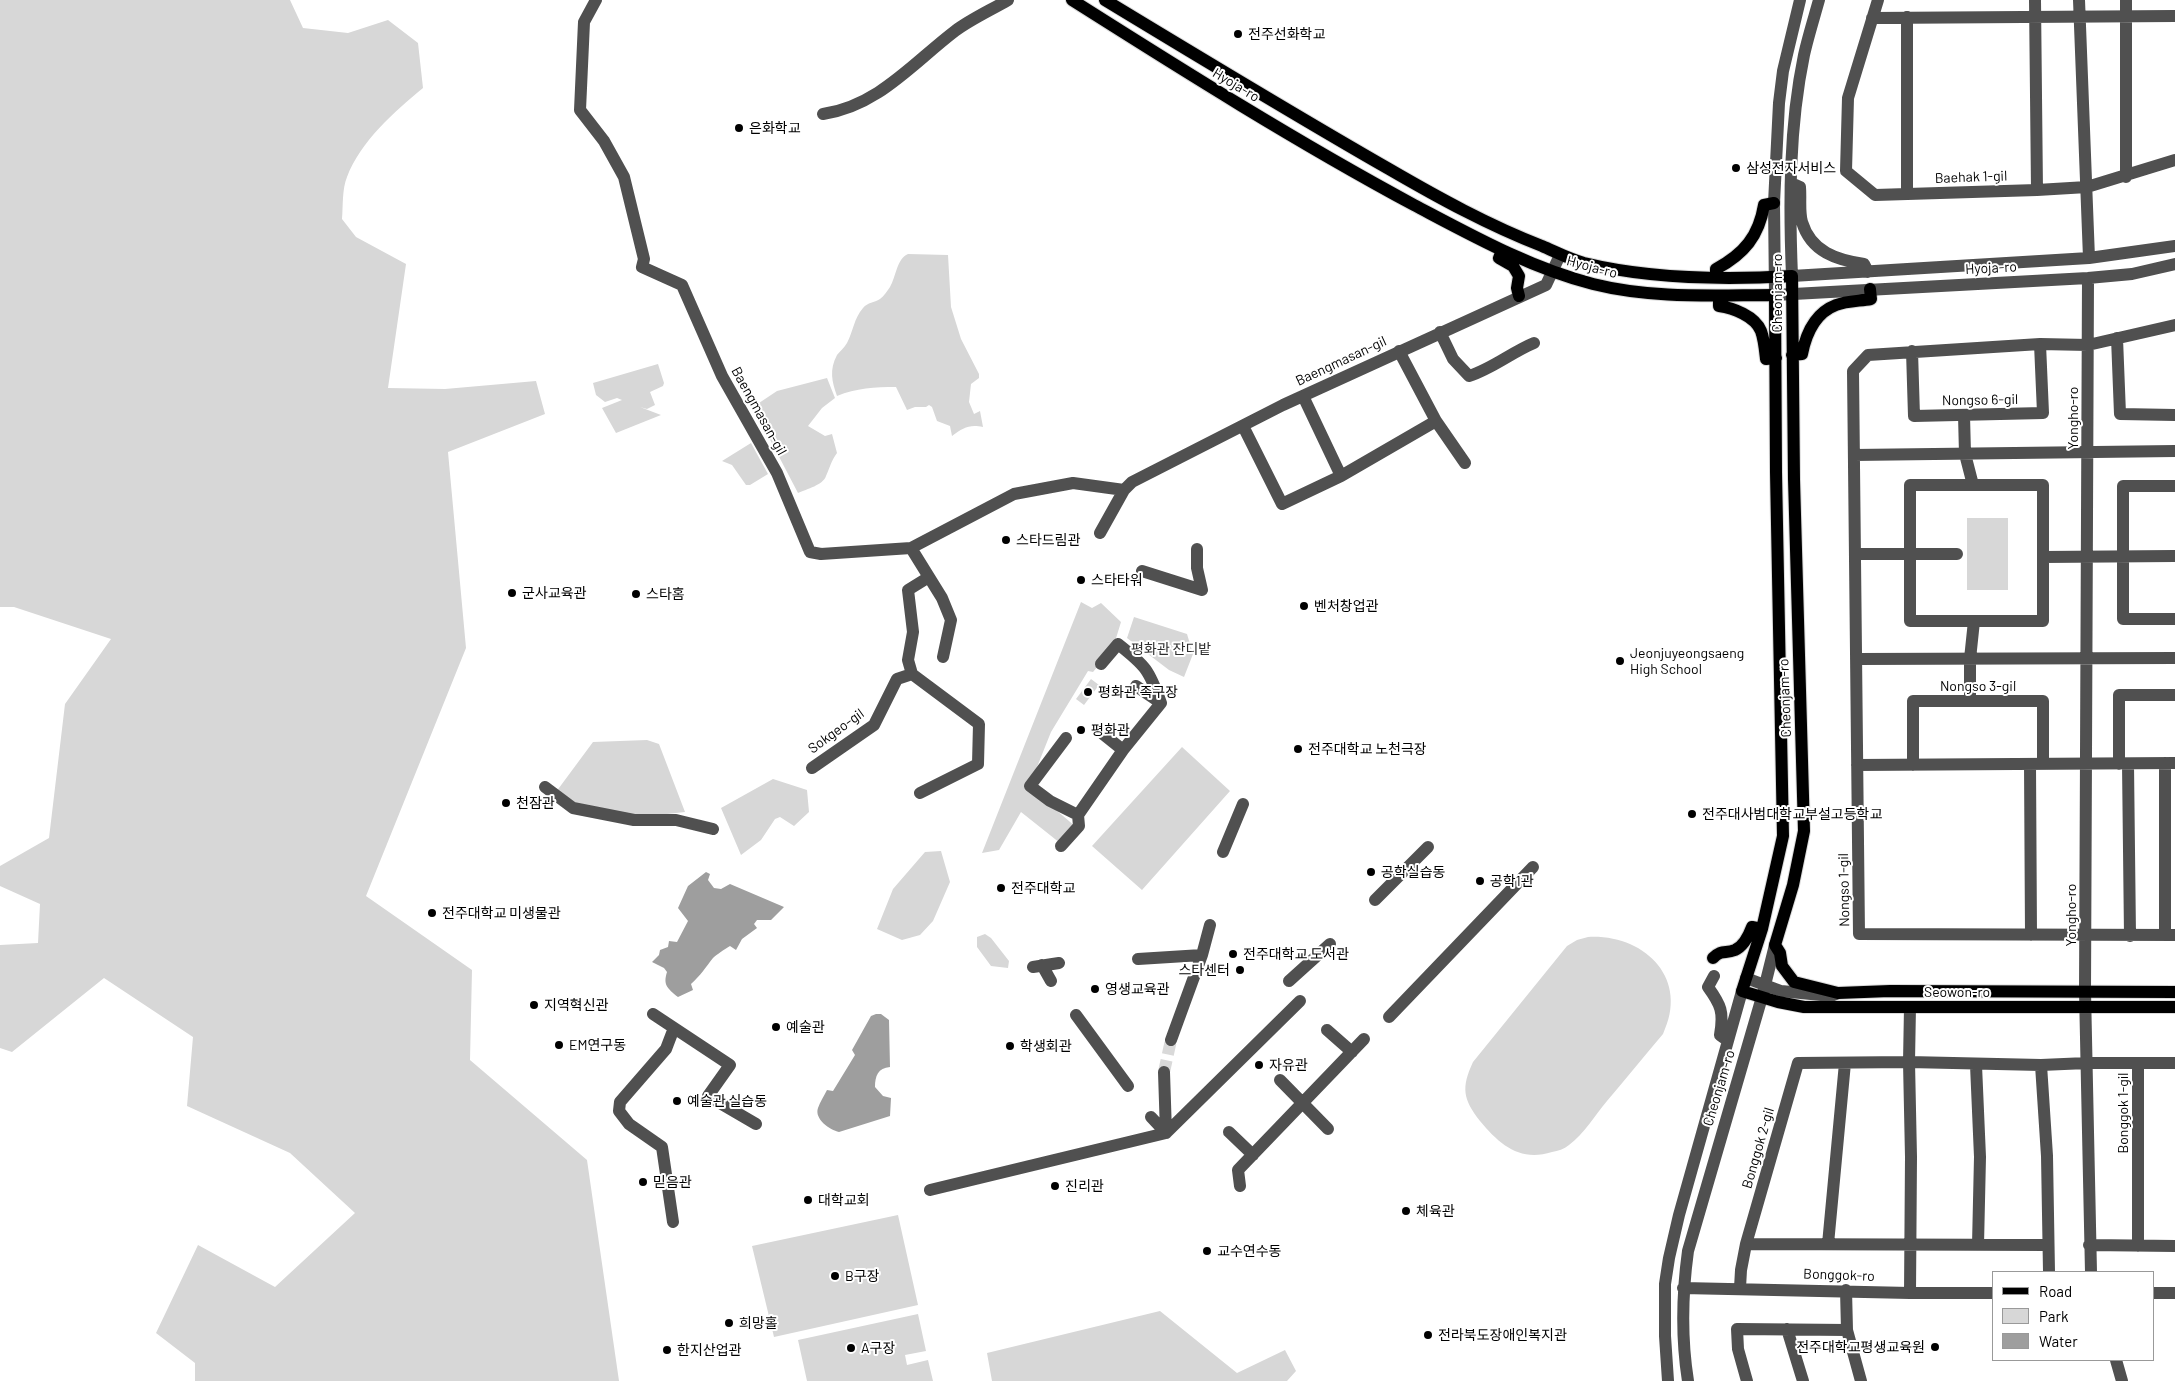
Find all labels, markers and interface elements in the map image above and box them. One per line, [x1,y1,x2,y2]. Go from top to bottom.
place label: 전주선화학교 [1248,26,1325,42]
marker: 전주선화학교 [1232,28,1244,40]
street label: Hyoja-ro [1209,64,1263,106]
place label: 은화학교 [749,120,801,136]
marker: 은화학교 [733,122,745,134]
place label: 삼성전자서비스 [1746,160,1836,176]
marker: 삼성전자서비스 [1730,162,1742,174]
street label: Baehak 1-gil [1934,167,2008,187]
street label: Hyoja-ro [1565,252,1619,282]
street label: Cheonjam-ro [1769,254,1785,332]
street label: Hyoja-ro [1965,258,2017,278]
street label: Baengmasan-gil [1293,333,1389,389]
street label: Baengmasan-gil [728,364,790,458]
street label: Yongho-ro [2065,387,2081,449]
street label: Nongso 6-gil [1942,391,2018,409]
place label: 스타드림관 [1016,532,1080,548]
marker: 스타드림관 [1000,534,1012,546]
place label: 스타타워 [1091,572,1143,588]
marker: 스타타워 [1075,574,1087,586]
place label: 군사교육관 [522,585,586,601]
place label: 스타홈 [646,586,685,602]
marker: 군사교육관 [506,587,518,599]
marker: 스타홈 [630,588,642,600]
place label: 벤처창업관 [1314,598,1378,614]
marker: 벤처창업관 [1298,600,1310,612]
park label: 평화관 잔디밭 [1131,641,1211,657]
place label: Jeonjuyeongsaeng High School [1630,645,1744,678]
marker: Jeonjuyeongsaeng High School [1614,655,1626,667]
street label: Cheonjam-ro [1775,658,1795,738]
street label: Nongso 3-gil [1940,678,2016,694]
place label: 평화관 족구장 [1098,684,1178,700]
marker: 평화관 족구장 [1082,686,1094,698]
street label: Sokgeo-gil [805,705,867,757]
place label: 평화관 [1091,722,1130,738]
marker: 평화관 [1075,724,1087,736]
place label: 전주대학교 노천극장 [1308,741,1427,757]
marker: 전주대학교 노천극장 [1292,743,1304,755]
place label: 천잠관 [516,795,555,811]
marker: 천잠관 [500,797,512,809]
place label: 전주대사범대학교부설고등학교 [1702,806,1882,822]
marker: 전주대사범대학교부설고등학교 [1686,808,1698,820]
street label: Nongso 1-gil [1835,853,1853,927]
place label: 공학실습동 [1381,864,1445,880]
marker: 공학실습동 [1365,866,1377,878]
place label: 공학1관 [1490,873,1534,889]
marker: 공학1관 [1474,875,1486,887]
place label: 전주대학교 [1011,880,1075,896]
marker: 전주대학교 [995,882,1007,894]
street label: Yongho-ro [2063,884,2079,946]
place label: 전주대학교 미생물관 [442,905,561,921]
marker: 전주대학교 미생물관 [426,907,438,919]
place label: 전주대학교 도서관 [1243,946,1349,962]
marker: 전주대학교 도서관 [1227,948,1239,960]
place label: 스타센터 [1178,962,1230,978]
marker: 스타센터 [1234,964,1246,976]
place label: 영생교육관 [1105,981,1169,997]
marker: 영생교육관 [1089,983,1101,995]
street label: Seowon-ro [1924,984,1990,1000]
place label: 지역혁신관 [544,997,608,1013]
marker: 지역혁신관 [528,999,540,1011]
place label: 예술관 [786,1019,825,1035]
marker: 예술관 [770,1021,782,1033]
place label: EM연구동 [569,1037,626,1053]
place label: 학생회관 [1020,1038,1072,1054]
marker: EM연구동 [553,1039,565,1051]
marker: 학생회관 [1004,1040,1016,1052]
street label: Cheonjam-ro [1699,1048,1739,1128]
place label: 자유관 [1269,1057,1308,1073]
marker: 자유관 [1253,1059,1265,1071]
street label: Bonggok 1-gil [2115,1072,2131,1154]
place label: 예술관 실습동 [687,1093,767,1109]
marker: 예술관 실습동 [671,1095,683,1107]
street label: Bonggok 2-gil [1738,1105,1778,1191]
place label: 믿음관 [653,1174,692,1190]
marker: 믿음관 [637,1176,649,1188]
place label: 진리관 [1065,1178,1104,1194]
marker: 진리관 [1049,1180,1061,1192]
place label: 대학교회 [818,1192,870,1208]
marker: 대학교회 [802,1194,814,1206]
place label: 체육관 [1416,1203,1455,1219]
marker: 체육관 [1400,1205,1412,1217]
place label: 교수연수동 [1217,1243,1281,1259]
marker: 교수연수동 [1201,1245,1213,1257]
street label: Bonggok-ro [1803,1265,1875,1285]
place label: B구장 [845,1268,880,1284]
marker: B구장 [829,1270,841,1282]
legend [1992,1271,2155,1361]
text: Road [2039,1282,2072,1300]
text: Park [2039,1307,2068,1325]
place label: 희망홀 [739,1315,778,1331]
marker: 희망홀 [723,1317,735,1329]
place label: 전라북도장애인복지관 [1438,1327,1567,1343]
marker: 전라북도장애인복지관 [1422,1329,1434,1341]
text: Water [2039,1332,2078,1350]
place label: 전주대학교평생교육원 [1796,1339,1925,1355]
place label: A구장 [861,1340,895,1356]
marker: 전주대학교평생교육원 [1929,1341,1941,1353]
place label: 한지산업관 [677,1342,741,1358]
marker: A구장 [845,1342,857,1354]
marker: 한지산업관 [661,1344,673,1356]

